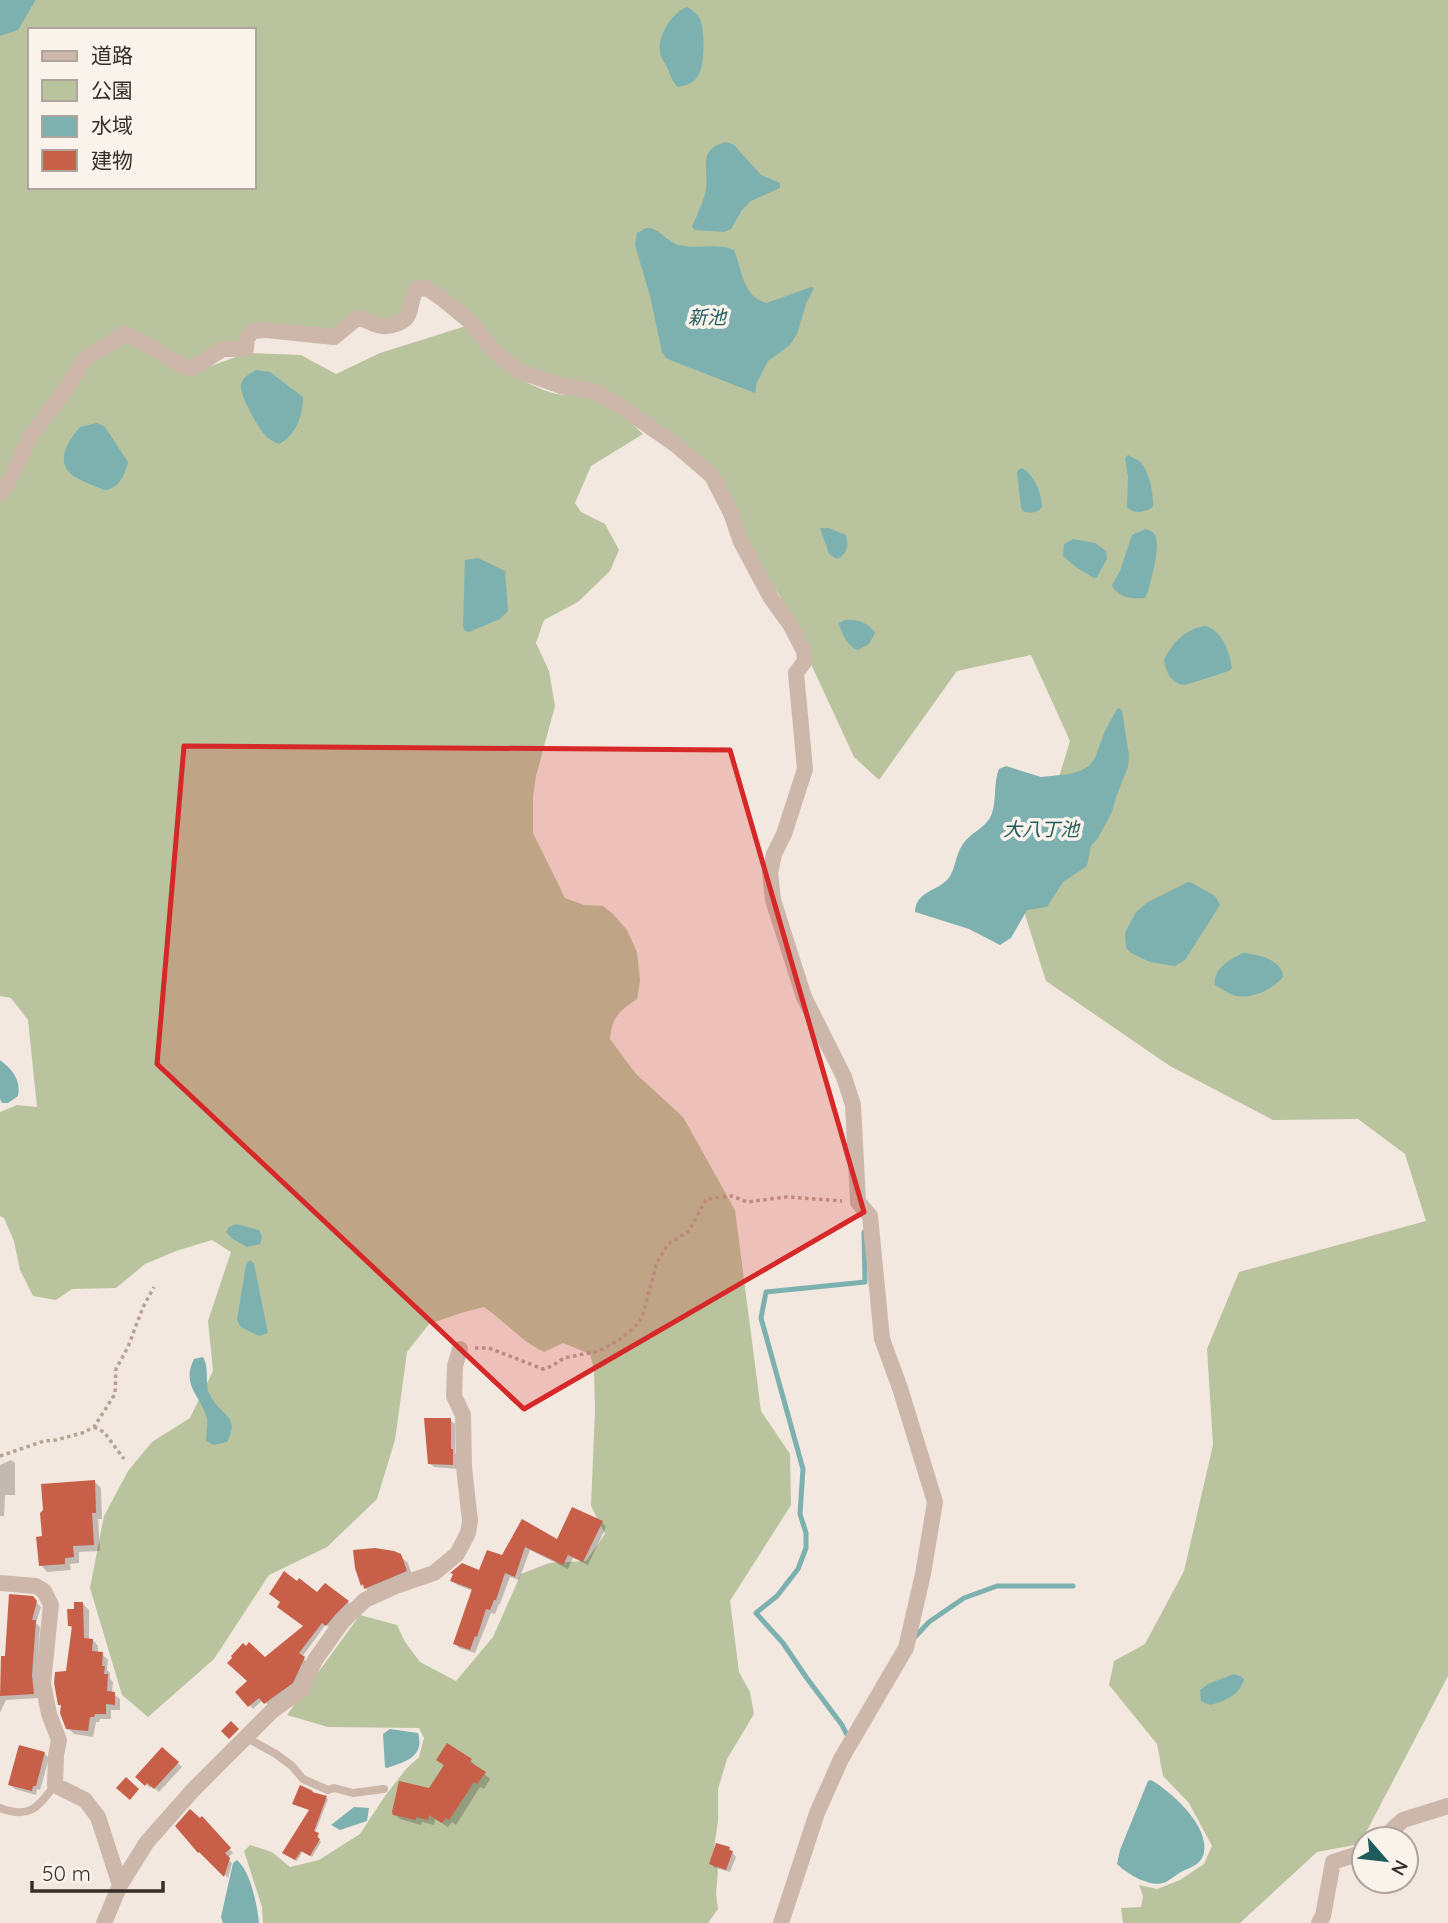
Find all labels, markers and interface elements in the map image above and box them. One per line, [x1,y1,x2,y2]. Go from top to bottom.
legend [28,28,256,189]
text: 道路 [91,42,133,68]
text: 公園 [91,77,133,103]
text: 水域 [91,112,133,138]
text: 建物 [91,147,133,173]
water label: 新池 [688,305,728,329]
water label: 大八丁池 [1003,817,1081,841]
north arrow [1350,1825,1420,1895]
scale bar [32,1850,163,1894]
text: N [1386,1856,1414,1880]
text: 50 m [42,1860,91,1886]

